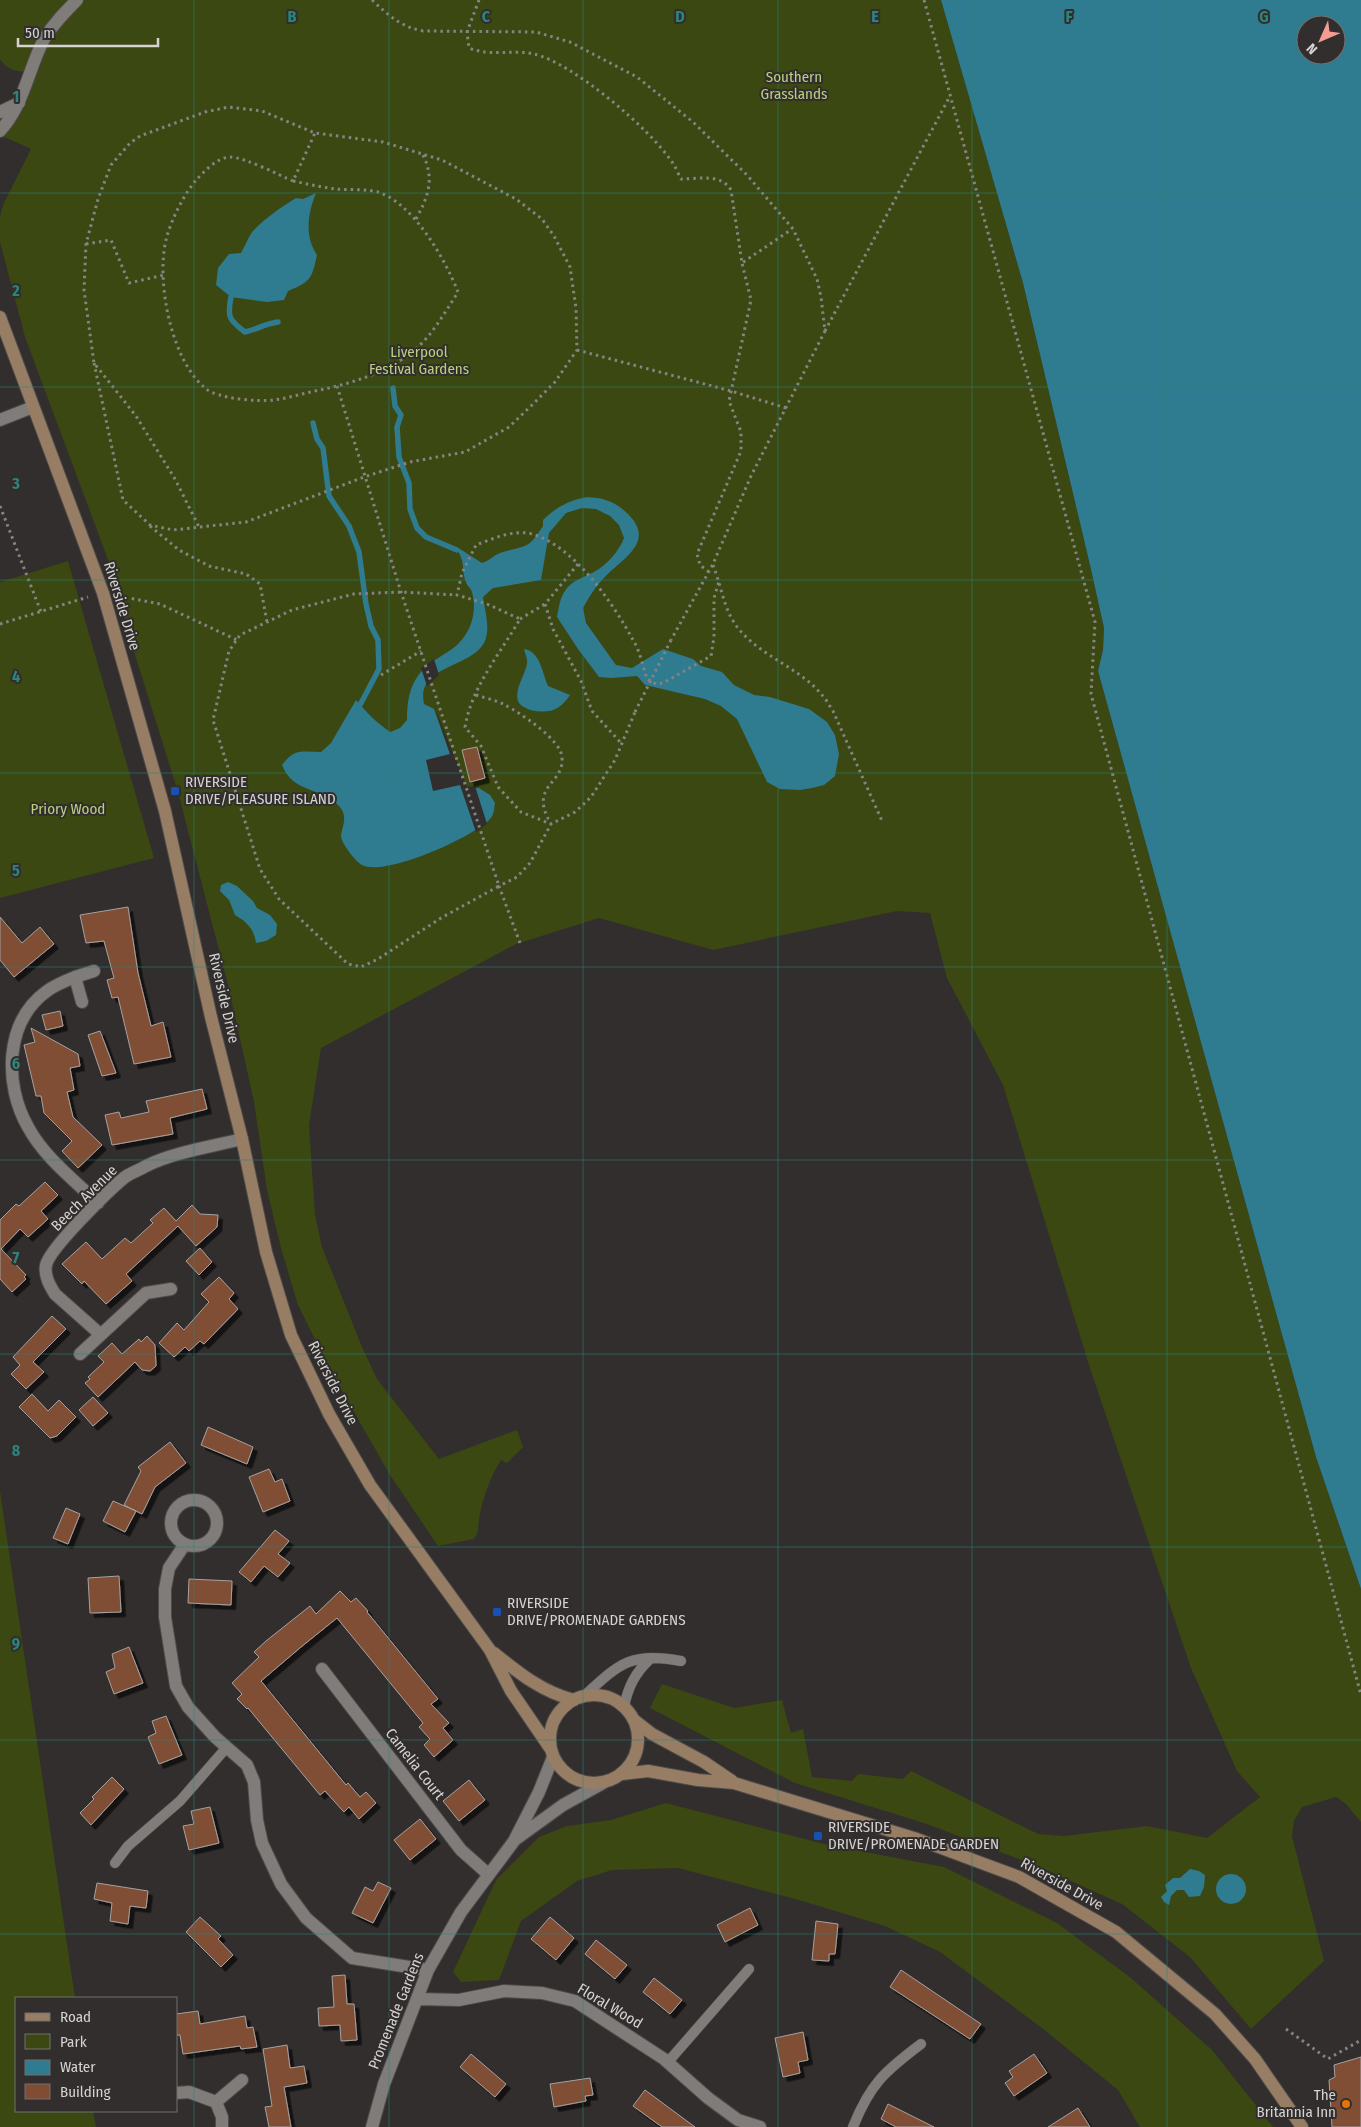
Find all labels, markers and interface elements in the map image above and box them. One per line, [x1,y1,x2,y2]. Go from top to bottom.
text: B [288,7,297,26]
text: C [482,7,491,26]
text: D [675,7,685,26]
text: E [871,7,879,26]
text: F [1065,7,1073,26]
text: G [1259,7,1269,26]
scale bar [18,15,158,47]
north arrow [1296,15,1346,65]
text: 50 m [25,24,55,42]
text: N [1303,40,1321,58]
park label: Southern Grasslands [761,68,827,103]
text: 1 [13,87,19,106]
text: 2 [11,281,20,300]
park label: Liverpool Festival Gardens [369,343,469,378]
text: 3 [11,474,20,493]
street label: Riverside Drive [100,559,144,653]
text: 4 [12,667,20,686]
place label: RIVERSIDE DRIVE/PLEASURE ISLAND [185,773,336,808]
marker: RIVERSIDE DRIVE/PLEASURE ISLAND [169,785,181,797]
park label: Priory Wood [31,800,105,818]
text: 5 [12,861,20,880]
street label: Riverside Drive [205,951,243,1045]
text: 6 [12,1054,20,1073]
street label: Beech Avenue [47,1161,121,1235]
text: 7 [13,1248,20,1267]
street label: Riverside Drive [304,1338,362,1428]
text: 8 [12,1441,21,1460]
place label: RIVERSIDE DRIVE/PROMENADE GARDENS [507,1594,686,1629]
marker: RIVERSIDE DRIVE/PROMENADE GARDENS [491,1606,503,1618]
text: 9 [12,1634,20,1653]
street label: Camelia Court [382,1725,448,1803]
place label: RIVERSIDE DRIVE/PROMENADE GARDEN [828,1818,999,1853]
marker: RIVERSIDE DRIVE/PROMENADE GARDEN [812,1830,824,1842]
street label: Riverside Drive [1017,1854,1107,1914]
street label: Promenade Gardens [364,1950,428,2072]
street label: Floral Wood [574,1980,646,2032]
legend [15,1997,178,2112]
text: Road [60,2008,91,2026]
text: Park [60,2033,87,2051]
text: Water [60,2058,96,2076]
text: Building [60,2083,111,2101]
place label: The Britannia Inn [1256,2086,1336,2121]
marker: The Britannia Inn [1340,2098,1352,2110]

